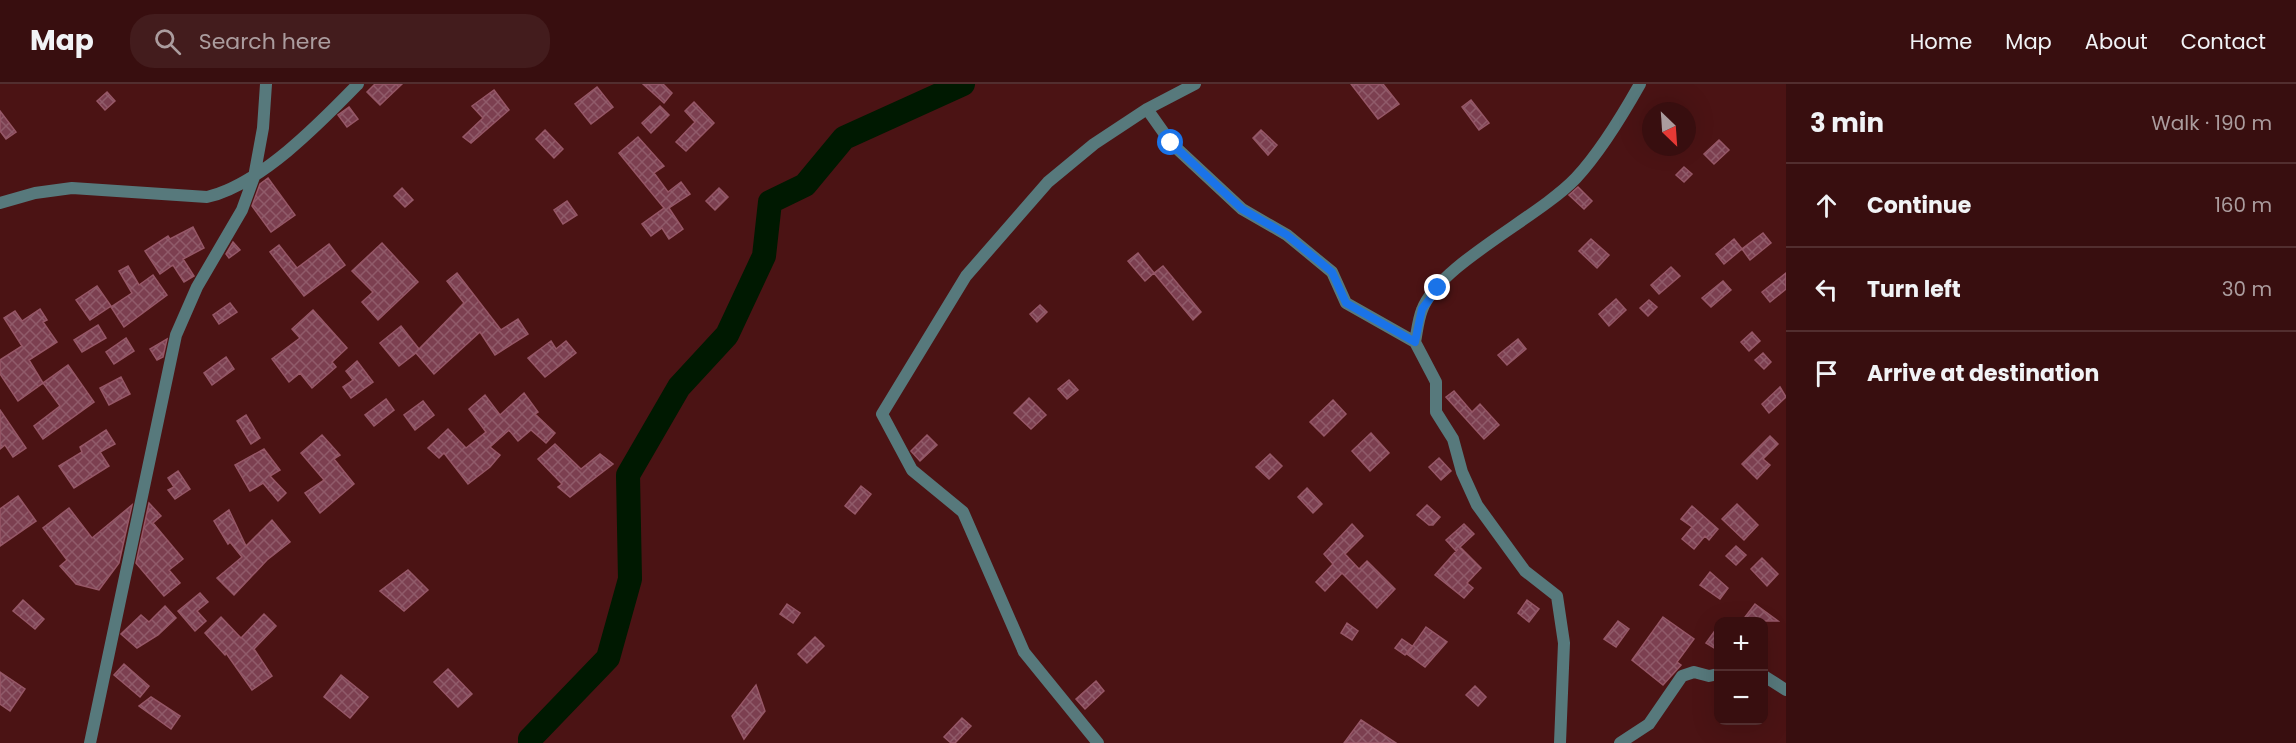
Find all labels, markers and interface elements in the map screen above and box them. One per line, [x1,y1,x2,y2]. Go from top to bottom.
search box [130,14,550,68]
text: Map [30,21,94,60]
icon: search [151,25,184,58]
text: Search here [199,26,331,57]
text: Home [1910,27,1972,56]
text: Map [2005,27,2052,56]
text: About [2085,27,2148,56]
text: Contact [2181,27,2266,56]
north arrow [1642,102,1696,156]
text: 3 min [1810,105,1884,141]
text: Walk · 190 m [2151,109,2272,137]
route start [1157,129,1183,155]
icon: ahead [1810,189,1843,222]
text: Continue [1867,190,1971,221]
text: 160 m [2214,191,2272,219]
icon: left [1810,273,1843,306]
route end [1424,274,1450,300]
text: Turn left [1867,274,1961,305]
text: 30 m [2222,275,2272,303]
icon: arrive [1810,357,1843,390]
text: Arrive at destination [1867,358,2099,389]
map controls [1714,617,1768,725]
button: + [1714,617,1768,671]
button: − [1714,671,1768,725]

